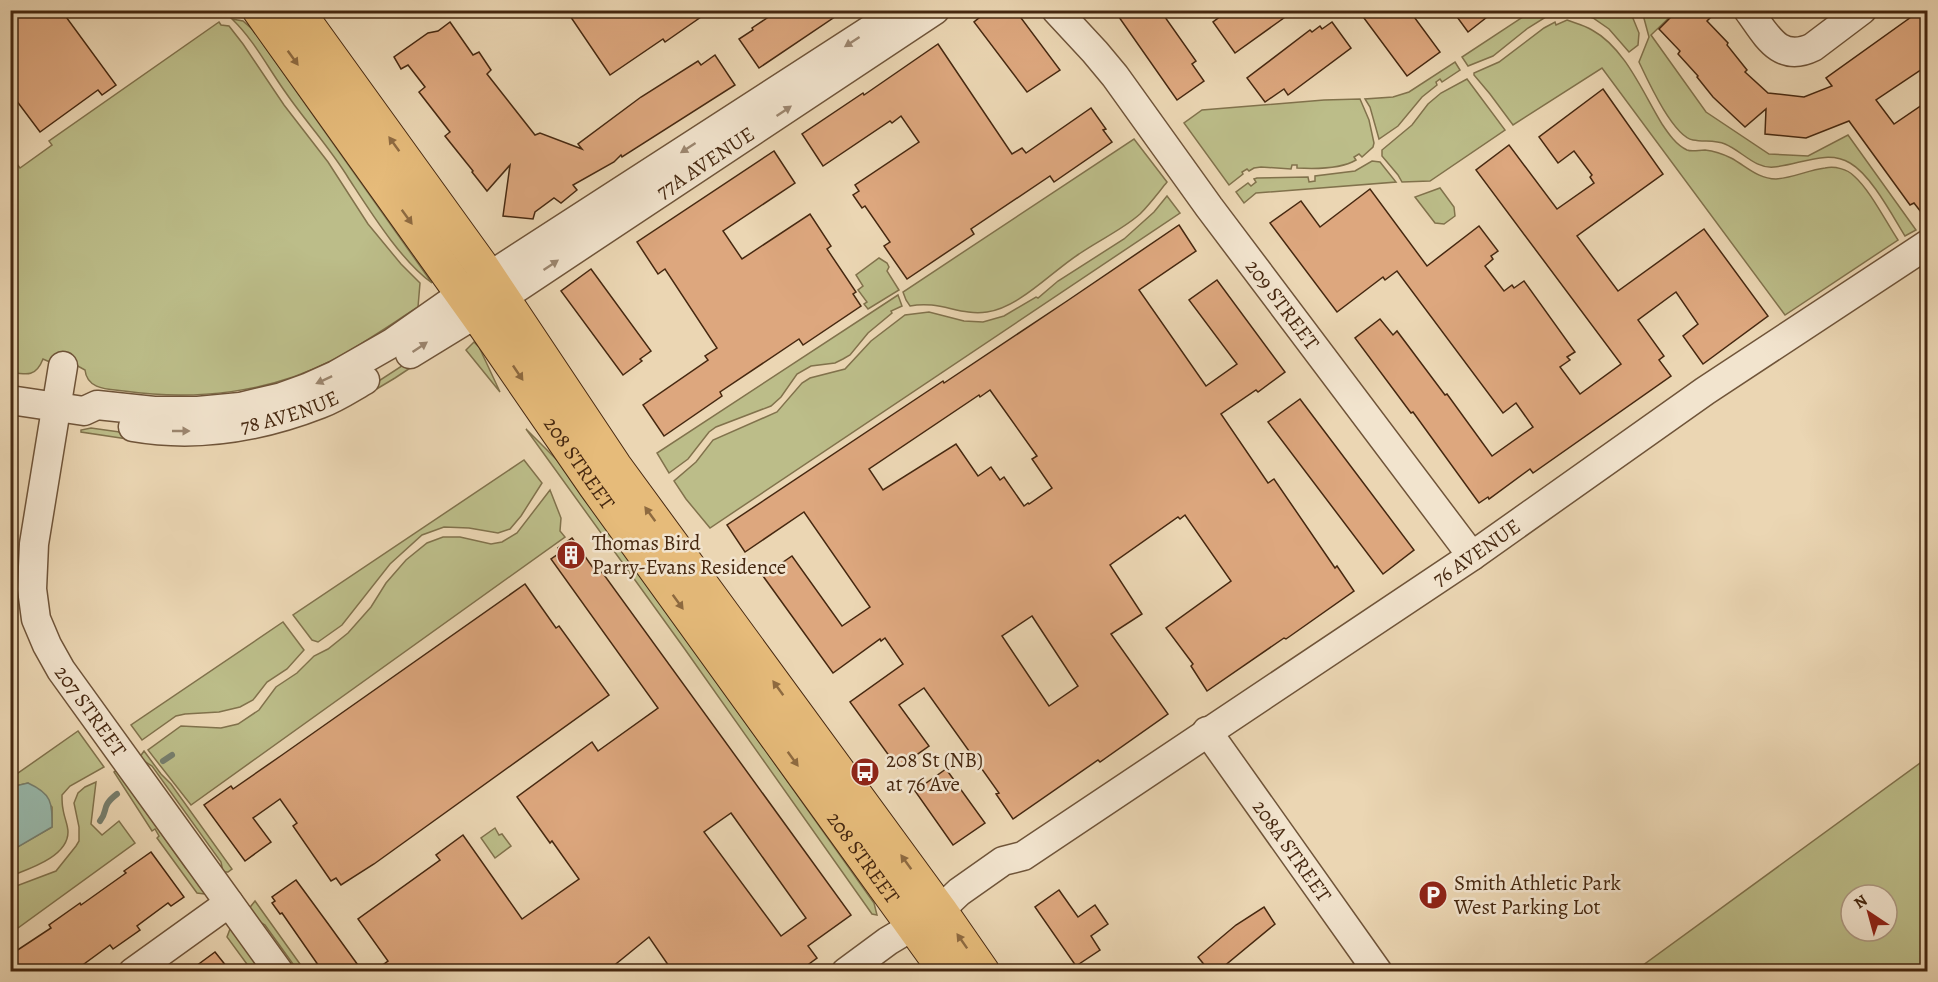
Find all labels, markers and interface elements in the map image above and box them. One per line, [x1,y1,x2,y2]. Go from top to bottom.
one-way arrow [844,36,860,47]
one-way arrow [287,50,299,66]
one-way arrow [776,106,792,117]
street label: 77A AVENUE [651,120,760,205]
one-way arrow [388,137,400,152]
one-way arrow [680,142,696,153]
one-way arrow [401,208,413,224]
street label: 209 STREET [1239,254,1326,356]
one-way arrow [543,259,559,271]
one-way arrow [411,341,427,353]
one-way arrow [512,365,524,381]
one-way arrow [315,376,332,385]
street label: 78 AVENUE [238,384,344,440]
street label: 208 STREET [537,411,622,516]
one-way arrow [171,426,190,436]
one-way arrow [645,506,657,521]
street label: 76 AVENUE [1427,512,1526,593]
place label: Thomas Bird Parry-Evans Residence [592,529,786,581]
building icon: Thomas Bird Parry-Evans Residence [555,539,587,571]
one-way arrow [672,593,684,609]
street label: 207 STREET [48,660,133,762]
one-way arrow [772,681,784,697]
place label: 208 St (NB) at 76 Ave [886,746,983,798]
one-way arrow [786,752,798,767]
bus stop icon: 208 St (NB) at 76 Ave [849,756,881,788]
street label: 208A STREET [1246,794,1338,908]
street label: 208 STREET [821,806,906,910]
one-way arrow [900,855,912,870]
place label: Smith Athletic Park West Parking Lot [1453,869,1621,921]
parking icon: Smith Athletic Park West Parking Lot [1417,879,1449,911]
north arrow [1839,883,1899,943]
text: N [1850,889,1872,914]
one-way arrow [956,933,968,949]

